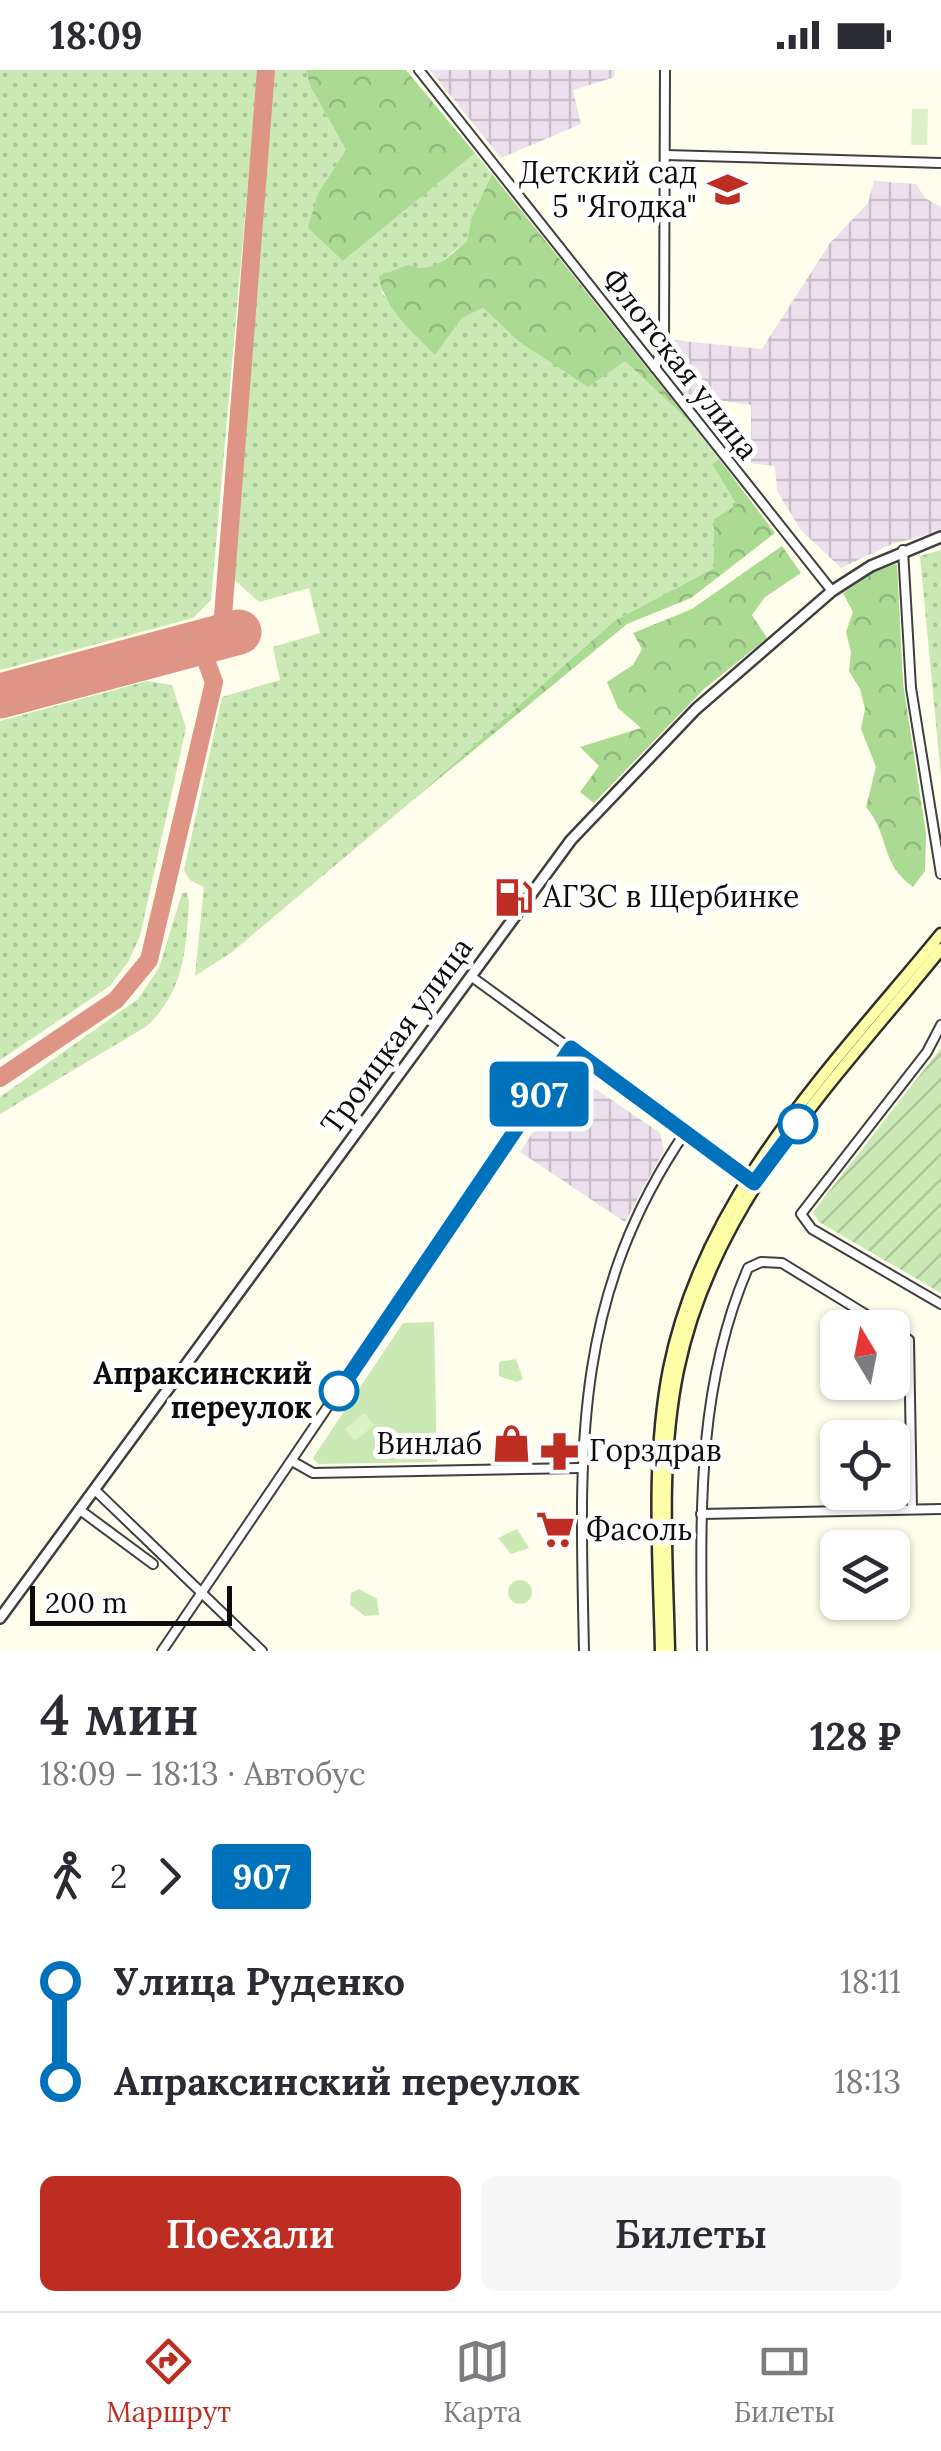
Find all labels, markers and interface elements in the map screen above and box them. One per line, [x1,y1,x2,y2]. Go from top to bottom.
text: 18:09 [50,11,143,59]
place label: Детский сад 5 "Ягодка" [518,153,697,225]
school or university icon: Детский сад 5 "Ягодка" [706,169,748,211]
street label: Флотская улица [593,260,767,467]
fuel station icon: АГЗС в Щербинке [492,876,534,918]
place label: АГЗС в Щербинке [542,877,799,915]
street label: Троицкая улица [312,930,481,1142]
line badge: 907 [482,1062,596,1126]
text: 907 [510,1072,568,1117]
unlabelled marker [779,1105,817,1143]
north arrow [820,1310,910,1400]
map controls [820,1310,910,1620]
place label: Апраксинский переулок [93,1354,312,1427]
marker: Апраксинский переулок [320,1372,358,1410]
button: locate [820,1420,910,1510]
shop icon: Винлаб [491,1423,533,1465]
place label: Винлаб [376,1424,482,1462]
pharmacy icon: Горздрав [538,1430,580,1472]
place label: Горздрав [589,1431,721,1469]
supermarket icon: Фасоль [535,1509,577,1551]
place label: Фасоль [586,1510,692,1548]
button: layers [820,1530,910,1620]
scale bar [30,1581,232,1626]
text: 200 m [45,1585,127,1621]
text: 4 мин [40,1680,199,1750]
text: 128 ₽ [810,1712,901,1760]
text: 18:09 – 18:13 · Автобус [40,1753,366,1794]
icon: walk [40,1849,95,1904]
icon: forward [142,1849,197,1904]
text: 907 [232,1854,291,1899]
text: 2 [110,1856,127,1897]
text: Улица Руденко [114,1957,405,2005]
text: 18:11 [840,1961,901,2002]
text: Апраксинский переулок [114,2057,580,2105]
text: 18:13 [834,2061,901,2102]
button: Поехали [40,2176,461,2291]
button: Билеты [481,2176,901,2291]
tab: Маршрут [106,2334,231,2430]
tab: Карта [443,2334,522,2430]
tab: Билеты [734,2334,835,2430]

